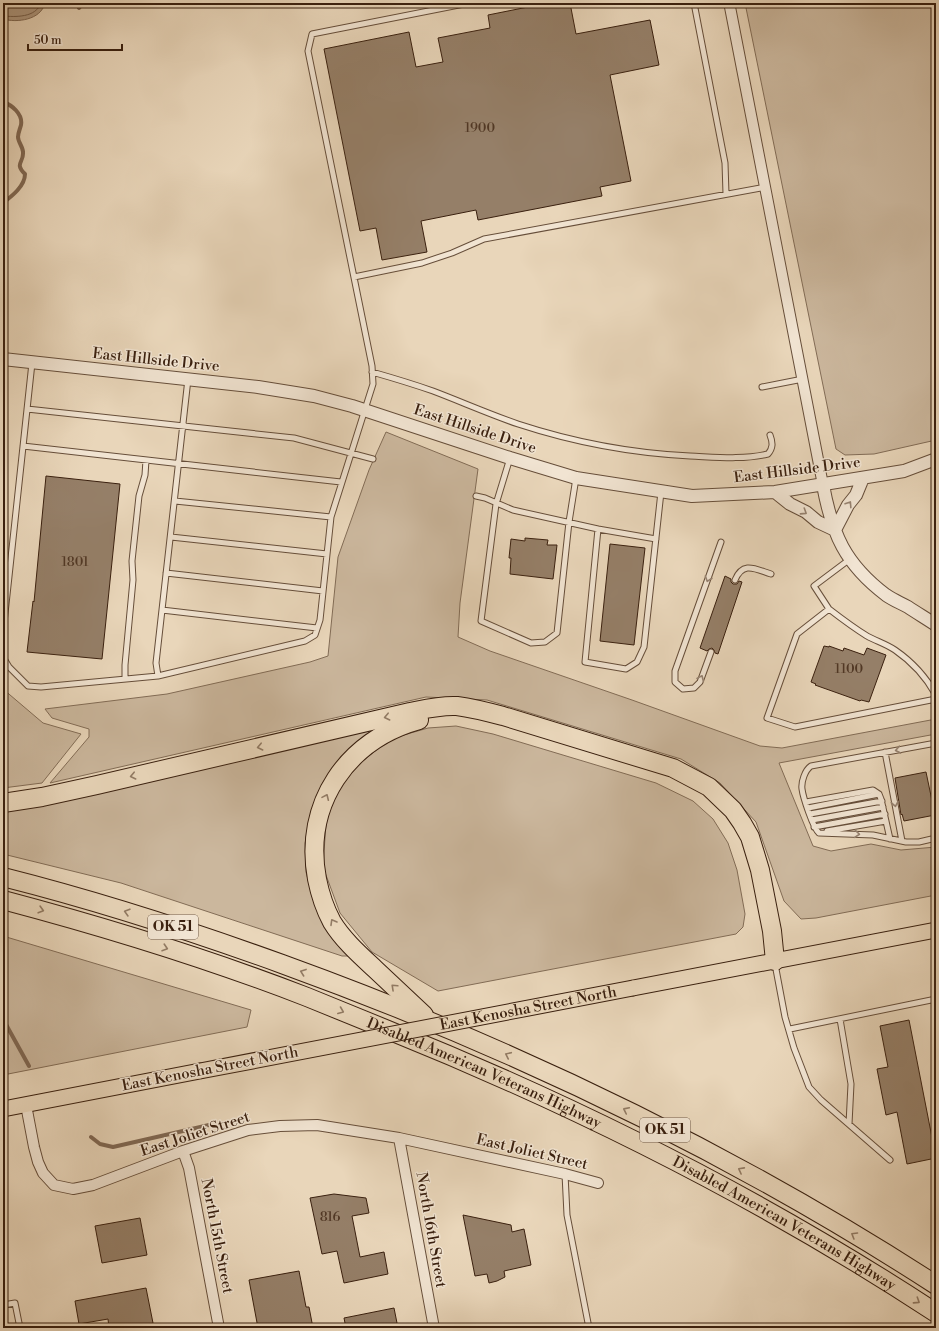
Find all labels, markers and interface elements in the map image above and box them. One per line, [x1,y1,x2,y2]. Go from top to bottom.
scale bar [28,26,122,52]
text: 50 m [34,33,62,48]
house number: 1900 [465,120,495,136]
street label: East Hillside Drive [91,344,221,376]
street label: East Hillside Drive [411,400,539,458]
street label: East Hillside Drive [732,453,862,487]
one-way arrow [845,501,852,508]
one-way arrow [800,507,807,515]
house number: 1801 [61,554,89,570]
one-way arrow [704,575,712,582]
house number: 1100 [835,661,864,677]
one-way arrow [696,674,704,682]
one-way arrow [383,712,390,721]
one-way arrow [257,742,263,750]
one-way arrow [895,745,901,754]
one-way arrow [130,771,137,780]
one-way arrow [321,794,329,802]
one-way arrow [890,801,898,807]
one-way arrow [854,830,860,839]
one-way arrow [37,905,44,914]
one-way arrow [124,908,131,917]
road number: OK 51 [148,915,198,939]
one-way arrow [330,919,337,926]
one-way arrow [161,943,168,952]
one-way arrow [300,968,307,977]
street label: East Kenosha Street North [438,982,618,1034]
one-way arrow [391,984,399,991]
one-way arrow [337,1006,345,1014]
street label: Disabled American Veterans Highway [364,1013,605,1133]
street label: East Kenosha Street North [120,1043,300,1095]
one-way arrow [505,1052,512,1060]
street label: East Joliet Street [138,1107,253,1161]
one-way arrow [622,1107,630,1115]
road number: OK 51 [640,1118,690,1142]
street label: East Joliet Street [474,1130,590,1174]
street label: Disabled American Veterans Highway [669,1152,900,1295]
one-way arrow [738,1167,745,1174]
street label: North 16th Street [411,1171,451,1290]
street label: North 15th Street [197,1177,238,1296]
house number: 816 [320,1209,340,1225]
one-way arrow [851,1232,858,1239]
one-way arrow [913,1296,920,1304]

